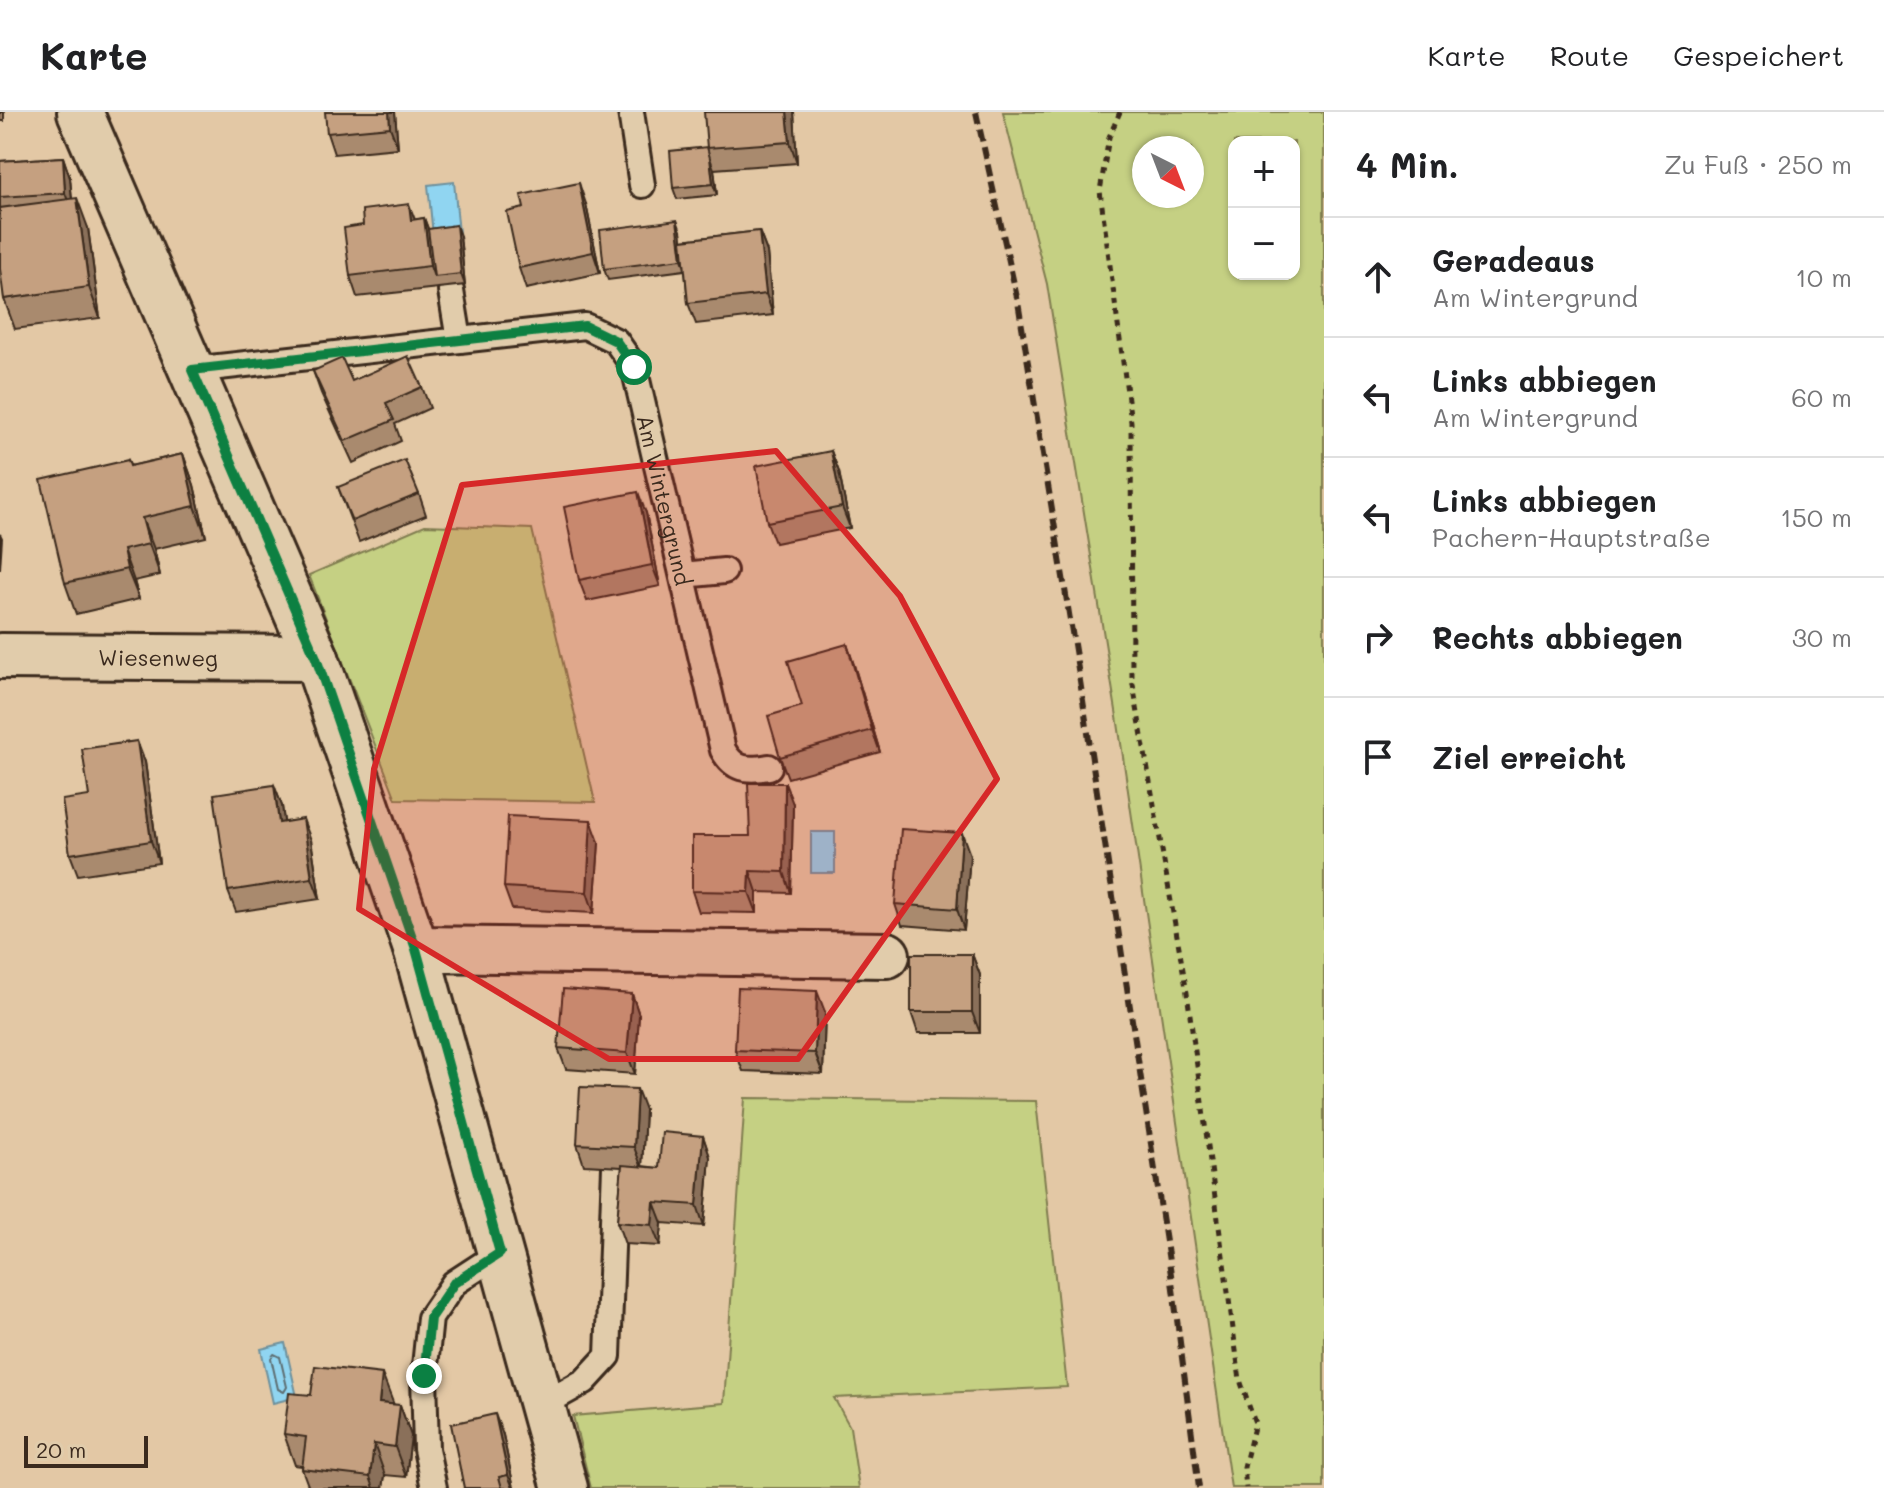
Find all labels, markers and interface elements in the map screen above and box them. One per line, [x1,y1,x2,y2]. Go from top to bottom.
text: Karte [40,30,148,80]
text: Karte [1427,37,1506,73]
text: Route [1550,37,1629,73]
text: Gespeichert [1673,37,1844,73]
north arrow [1132,136,1204,208]
map controls [1228,136,1300,280]
button: + [1228,136,1300,208]
text: 4 Min. [1356,142,1459,187]
text: Zu Fuß · 250 m [1664,147,1852,181]
button: − [1228,208,1300,280]
text: Geradeaus [1432,240,1595,280]
icon: ahead [1356,255,1400,299]
text: 10 m [1795,260,1852,294]
text: Am Wintergrund [1432,280,1638,314]
route start [616,349,652,385]
text: Links abbiegen [1432,360,1656,400]
icon: left [1356,375,1400,419]
text: 60 m [1791,380,1852,414]
text: Am Wintergrund [1432,400,1638,434]
street label: Am Wintergrund [631,412,699,588]
text: Links abbiegen [1432,480,1656,520]
icon: left [1356,495,1400,539]
text: 150 m [1780,500,1852,534]
text: Pachern-Hauptstraße [1432,520,1711,554]
icon: right [1356,615,1400,659]
text: Rechts abbiegen [1432,617,1683,657]
text: 30 m [1792,620,1852,654]
street label: Wiesenweg [98,642,218,672]
icon: arrive [1356,735,1400,779]
text: Ziel erreicht [1432,737,1626,777]
route end [406,1358,442,1394]
scale bar [24,1432,148,1468]
text: 20 m [36,1435,86,1464]

